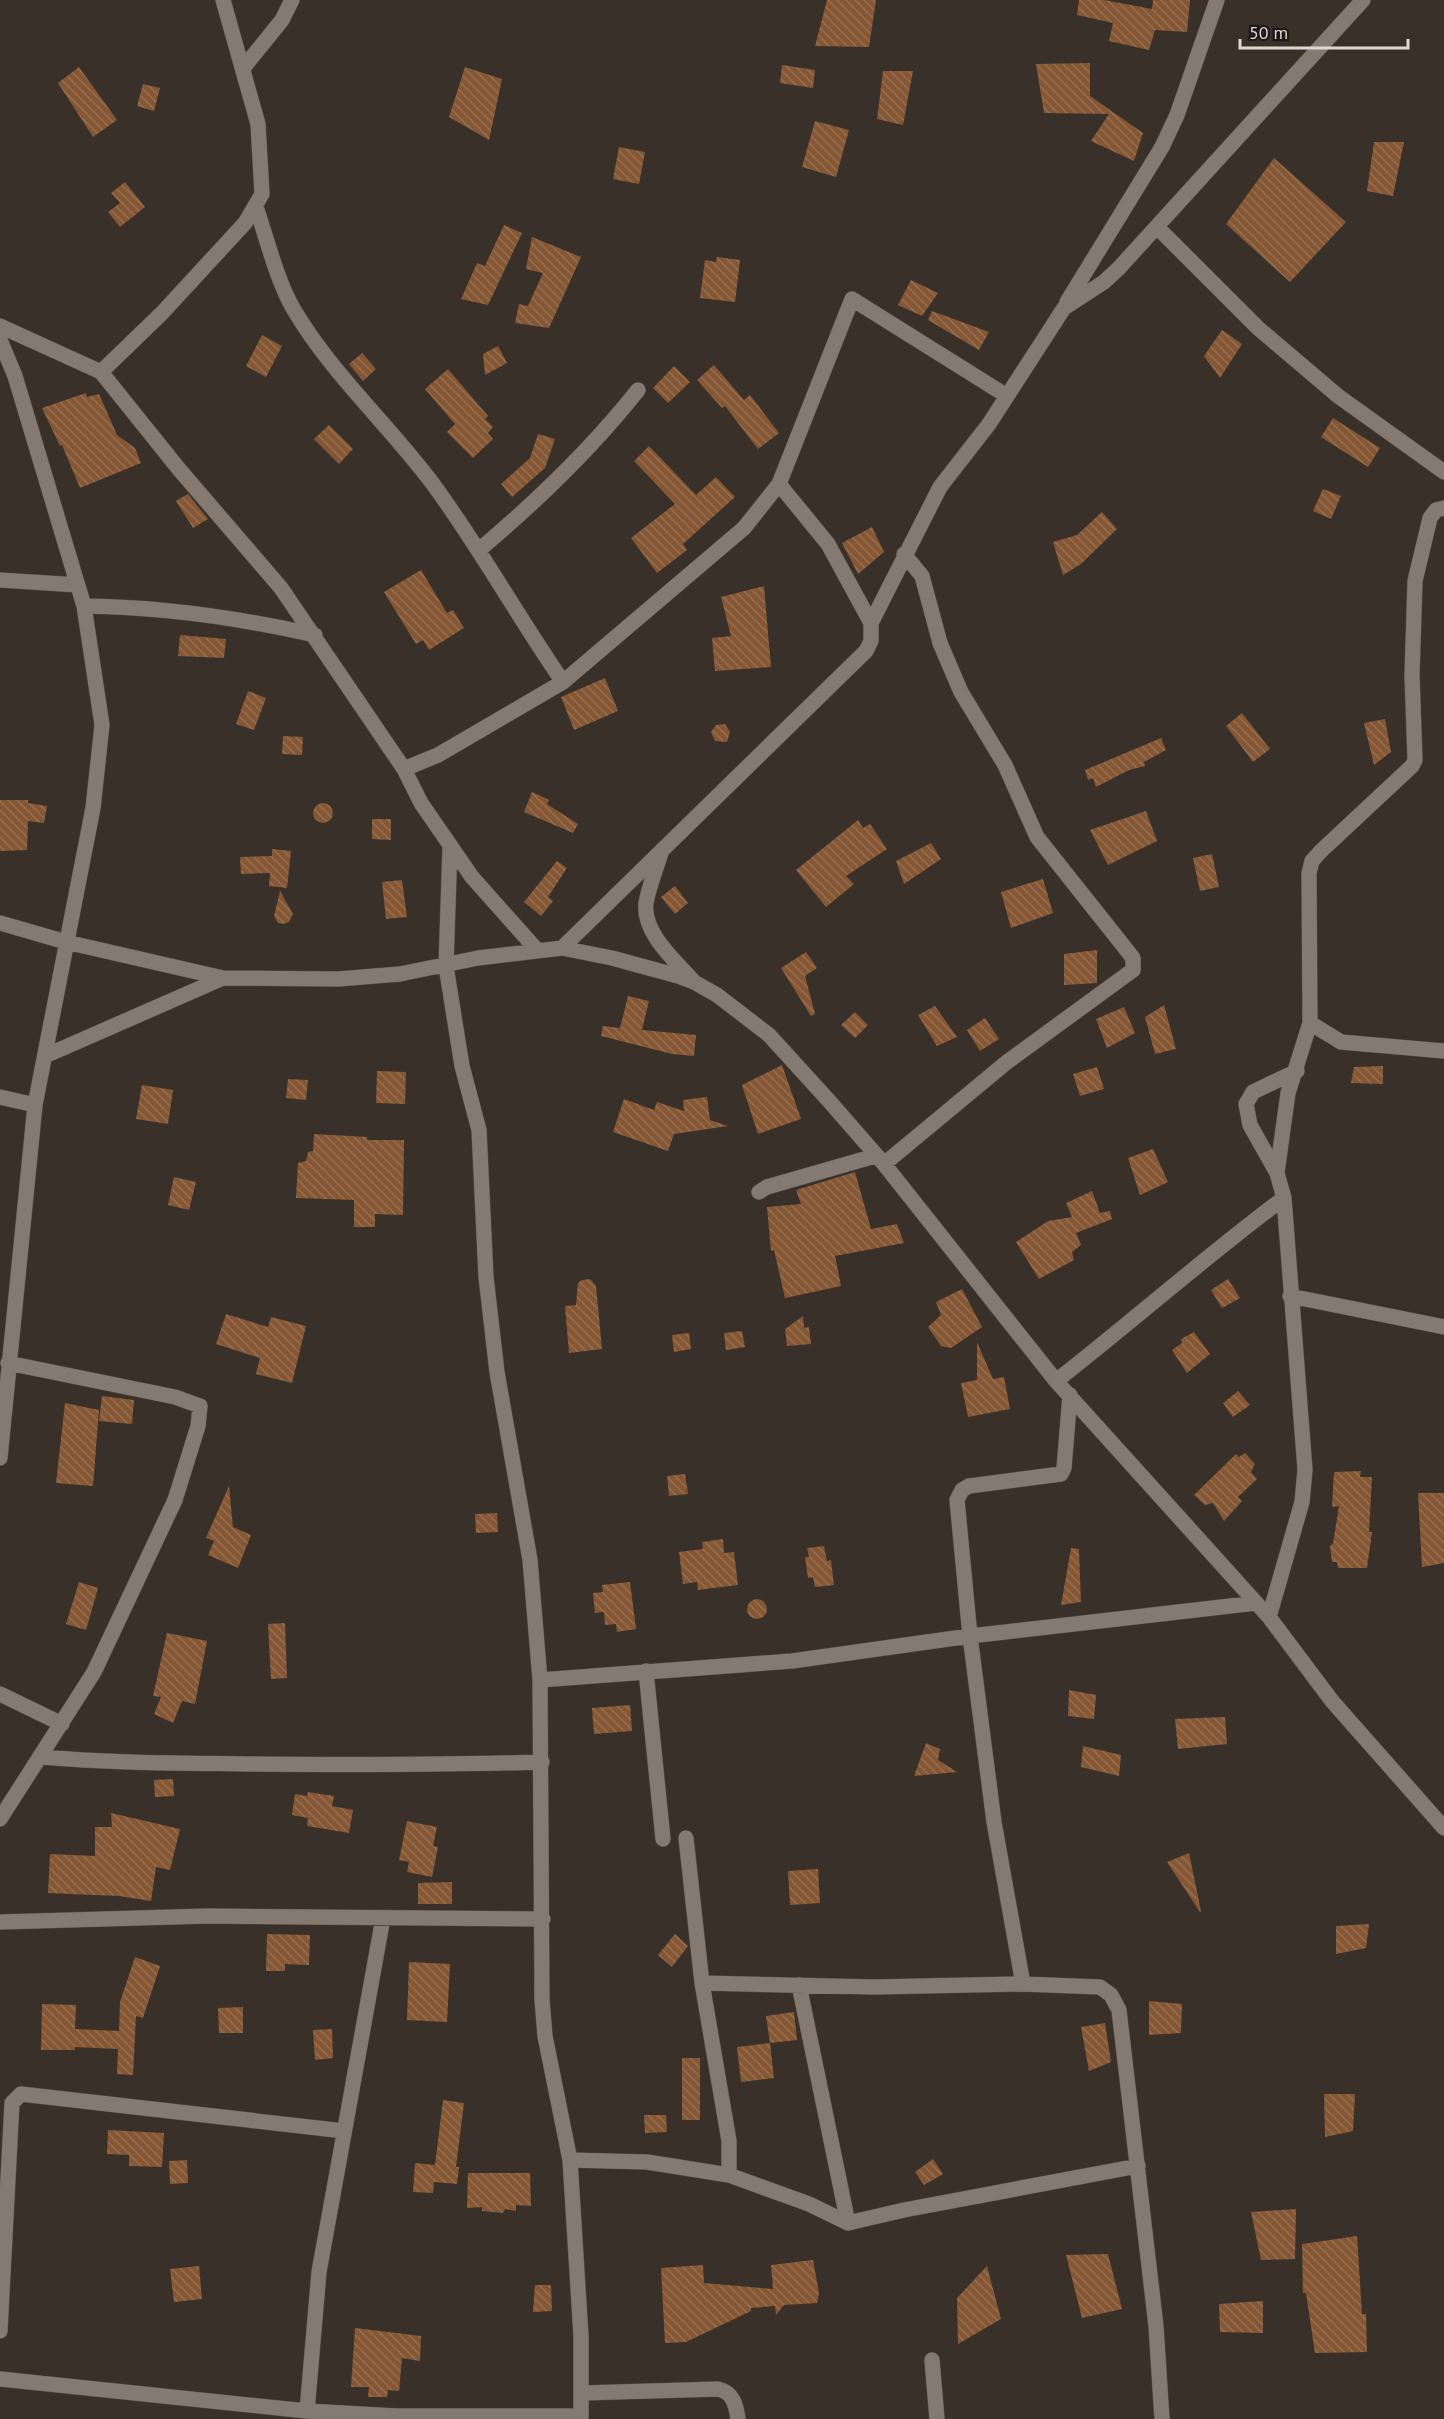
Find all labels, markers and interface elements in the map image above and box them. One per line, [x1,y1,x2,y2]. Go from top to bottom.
scale bar [1240,12,1408,50]
text: 50 m [1249,21,1288,44]

